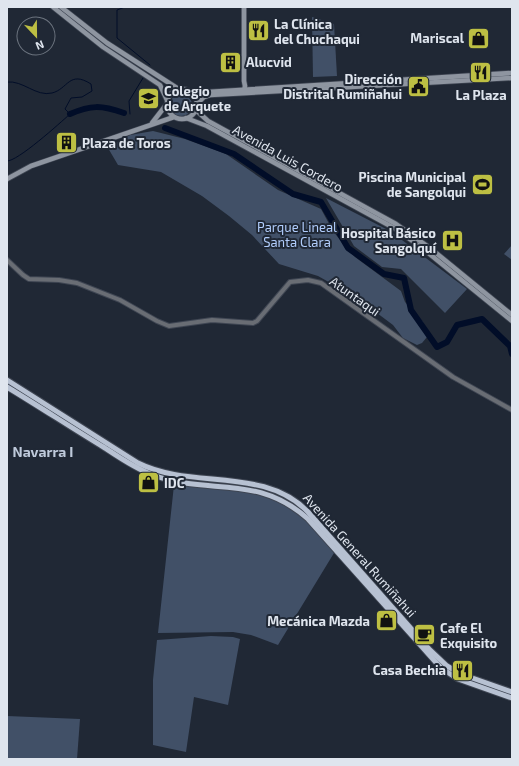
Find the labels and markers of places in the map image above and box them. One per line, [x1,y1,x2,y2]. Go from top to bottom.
place label: La Clínica del Chuchaqui [274,16,360,47]
restaurant icon: La Clínica del Chuchaqui [245,18,271,44]
shop icon: Mariscal [466,25,492,51]
place label: Mariscal [410,30,465,46]
building icon: Alucvid [218,49,244,75]
place label: Alucvid [246,54,292,70]
restaurant icon: La Plaza [468,60,494,86]
place label: Dirección Distrital Rumiñahui [283,71,402,102]
public building icon: Dirección Distrital Rumiñahui [405,73,431,99]
place label: Colegio de Arquete [164,83,231,114]
school or university icon: Colegio de Arquete [135,85,161,111]
place label: La Plaza [455,87,507,103]
building icon: Plaza de Toros [54,130,80,156]
place label: Plaza de Toros [82,135,171,151]
place label: Piscina Municipal de Sangolqui [359,169,467,200]
sports icon: Piscina Municipal de Sangolqui [469,171,495,197]
place label: Hospital Básico Sangolquí [341,225,437,256]
hospital icon: Hospital Básico Sangolquí [439,227,465,253]
shop icon: IDC [136,470,162,496]
place label: IDC [164,475,185,491]
shop icon: Mecánica Mazda [373,608,399,634]
place label: Mecánica Mazda [267,613,370,629]
place label: Cafe El Exquisito [440,620,498,651]
cafe icon: Cafe El Exquisito [411,622,437,648]
restaurant icon: Casa Bechia [449,657,475,683]
place label: Casa Bechia [373,662,446,678]

